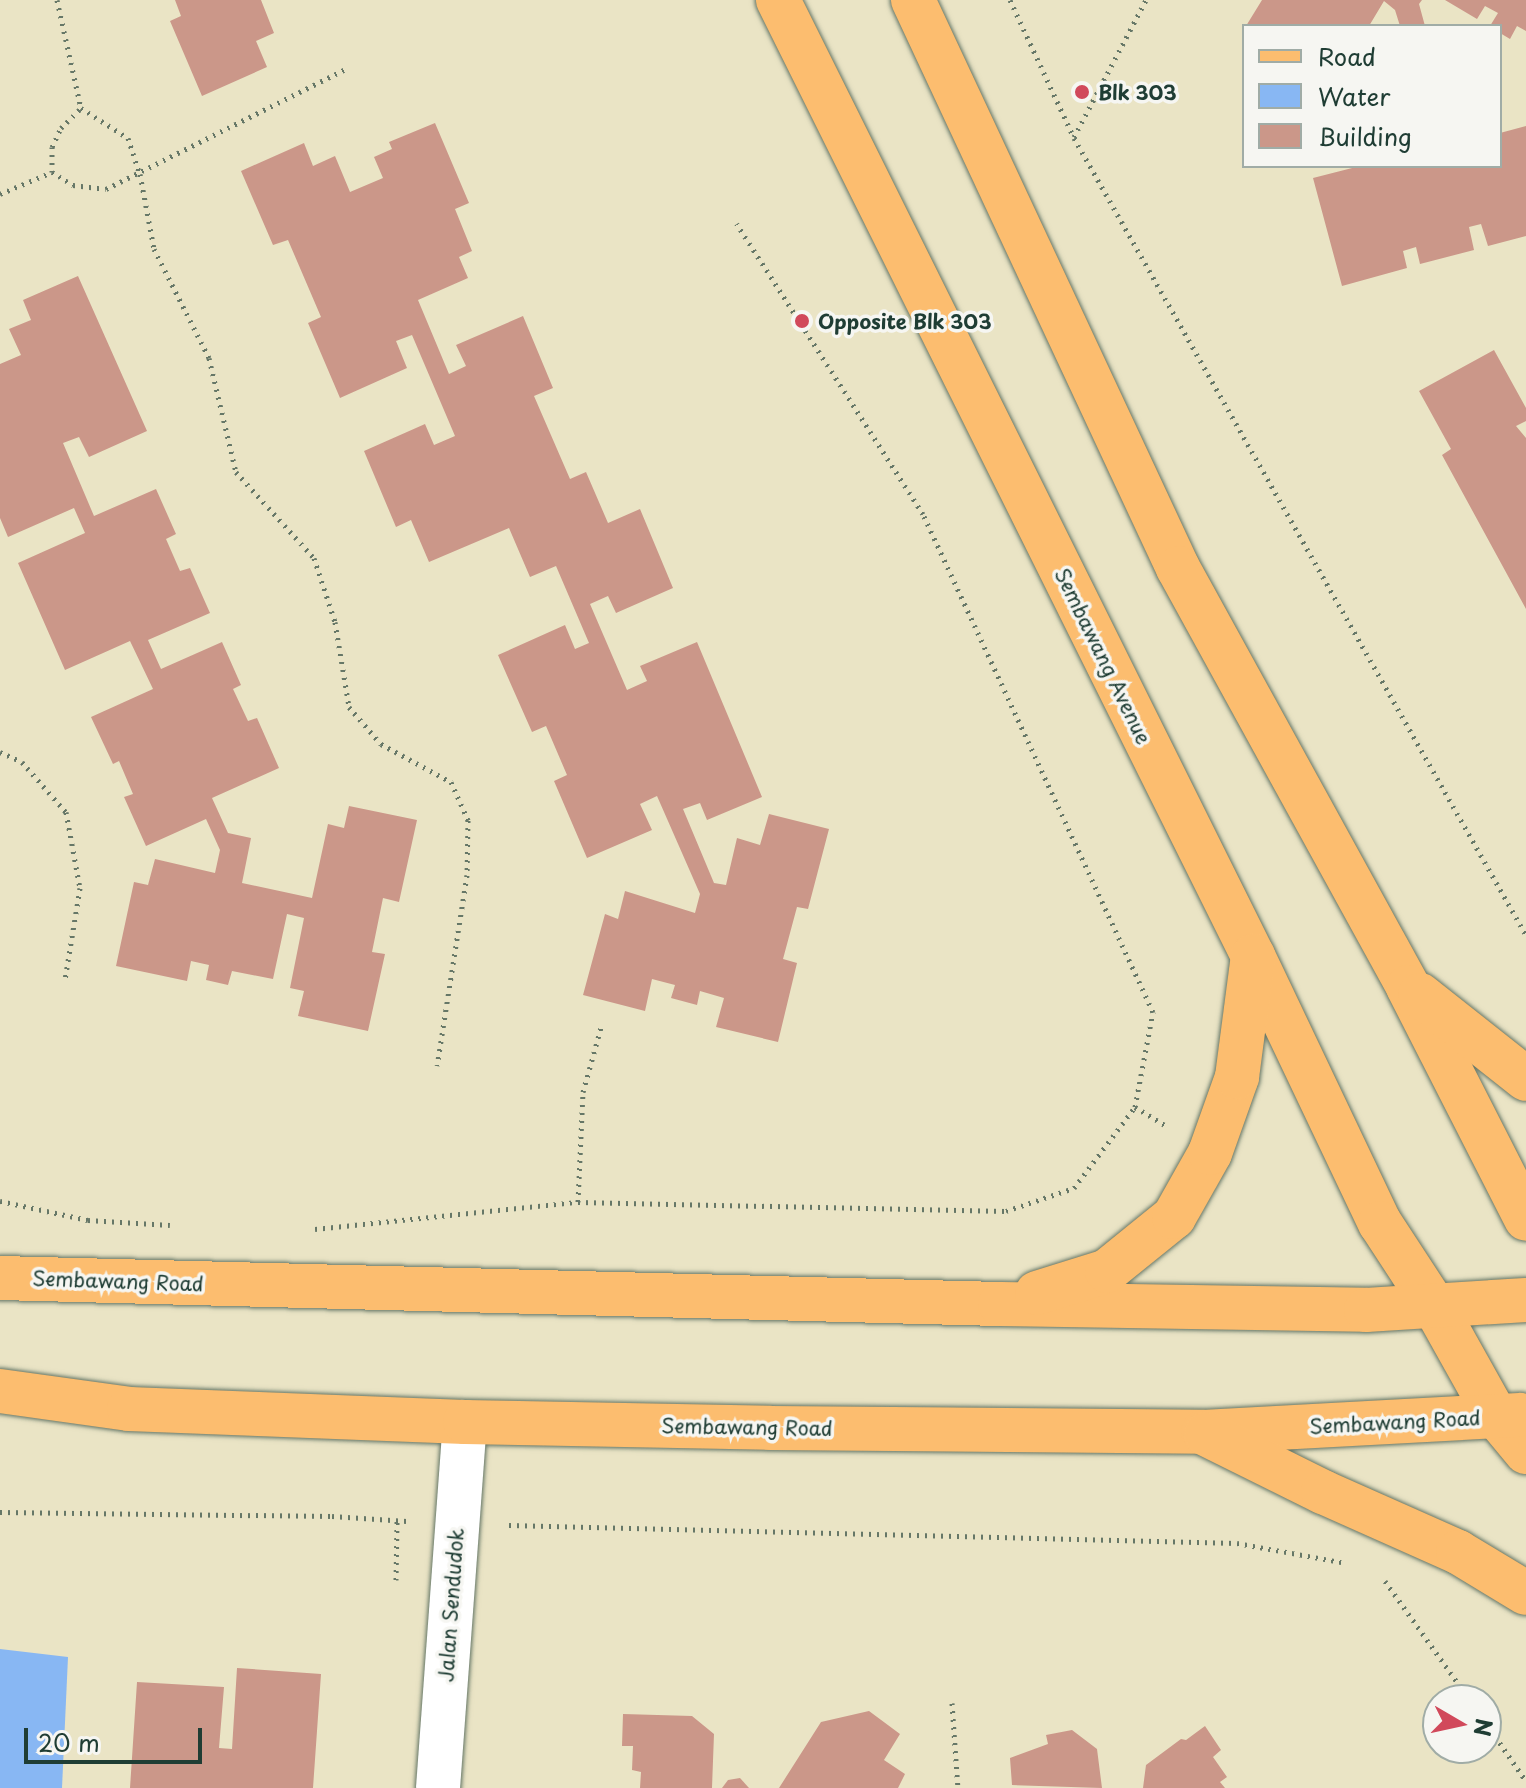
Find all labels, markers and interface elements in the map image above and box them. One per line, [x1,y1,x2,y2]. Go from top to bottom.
legend [1242,24,1502,168]
text: Road [1318,38,1376,74]
text: Water [1318,78,1390,114]
place label: Blk 303 [1098,80,1178,104]
marker: Blk 303 [1073,83,1091,101]
text: Building [1318,118,1412,154]
place label: Opposite Blk 303 [818,309,994,333]
marker: Opposite Blk 303 [793,312,811,330]
street label: Sembawang Avenue [1050,564,1156,748]
street label: Sembawang Road [32,1266,204,1296]
street label: Sembawang Road [1309,1406,1481,1438]
street label: Sembawang Road [661,1414,833,1440]
street label: Jalan Sendudok [434,1527,468,1683]
north arrow [1422,1684,1502,1764]
scale bar [28,1712,206,1762]
text: N [1467,1716,1502,1739]
text: 20 m [38,1724,100,1760]

